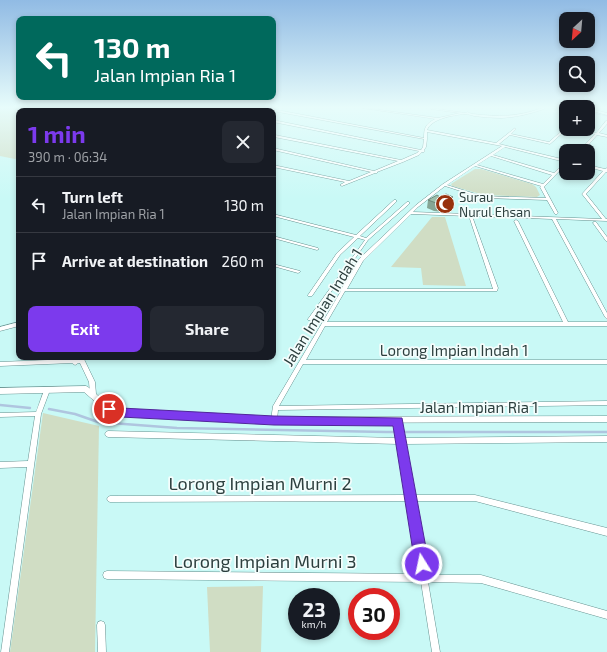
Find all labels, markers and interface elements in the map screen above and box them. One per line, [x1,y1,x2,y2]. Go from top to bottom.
north arrow [559,12,595,48]
map controls [559,12,595,180]
text: 130 m [94,30,170,64]
icon: left [28,32,80,84]
button: search [559,56,595,92]
text: Jalan Impian Ria 1 [94,64,236,86]
button: + [559,100,595,136]
text: 1 min [28,119,86,148]
button: close [222,121,264,163]
button: − [559,144,595,180]
text: 390 m · 06:34 [28,149,107,165]
text: Turn left [62,188,123,206]
place label: Surau Nurul Ehsan [459,189,531,220]
mosque icon: Surau Nurul Ehsan [434,193,456,215]
icon: left [28,194,50,216]
text: 130 m [224,196,264,214]
text: Jalan Impian Ria 1 [62,206,165,222]
street label: Jalan Impian Indah 1 [278,245,366,369]
icon: arrive [28,250,50,272]
text: Arrive at destination [62,252,208,270]
text: 260 m [221,252,264,270]
button: Exit [28,306,142,352]
button: Share [150,306,264,352]
street label: Lorong Impian Indah 1 [380,341,528,359]
pin [92,392,126,426]
icon: arrive [98,398,120,420]
street label: Jalan Impian Ria 1 [420,398,538,416]
street label: Lorong Impian Murni 2 [168,472,352,494]
position arrow [401,543,443,585]
street label: Lorong Impian Murni 3 [173,550,357,572]
speed limit sign: 30 [348,588,400,640]
text: 23 [303,597,325,621]
text: km/h [302,618,326,630]

